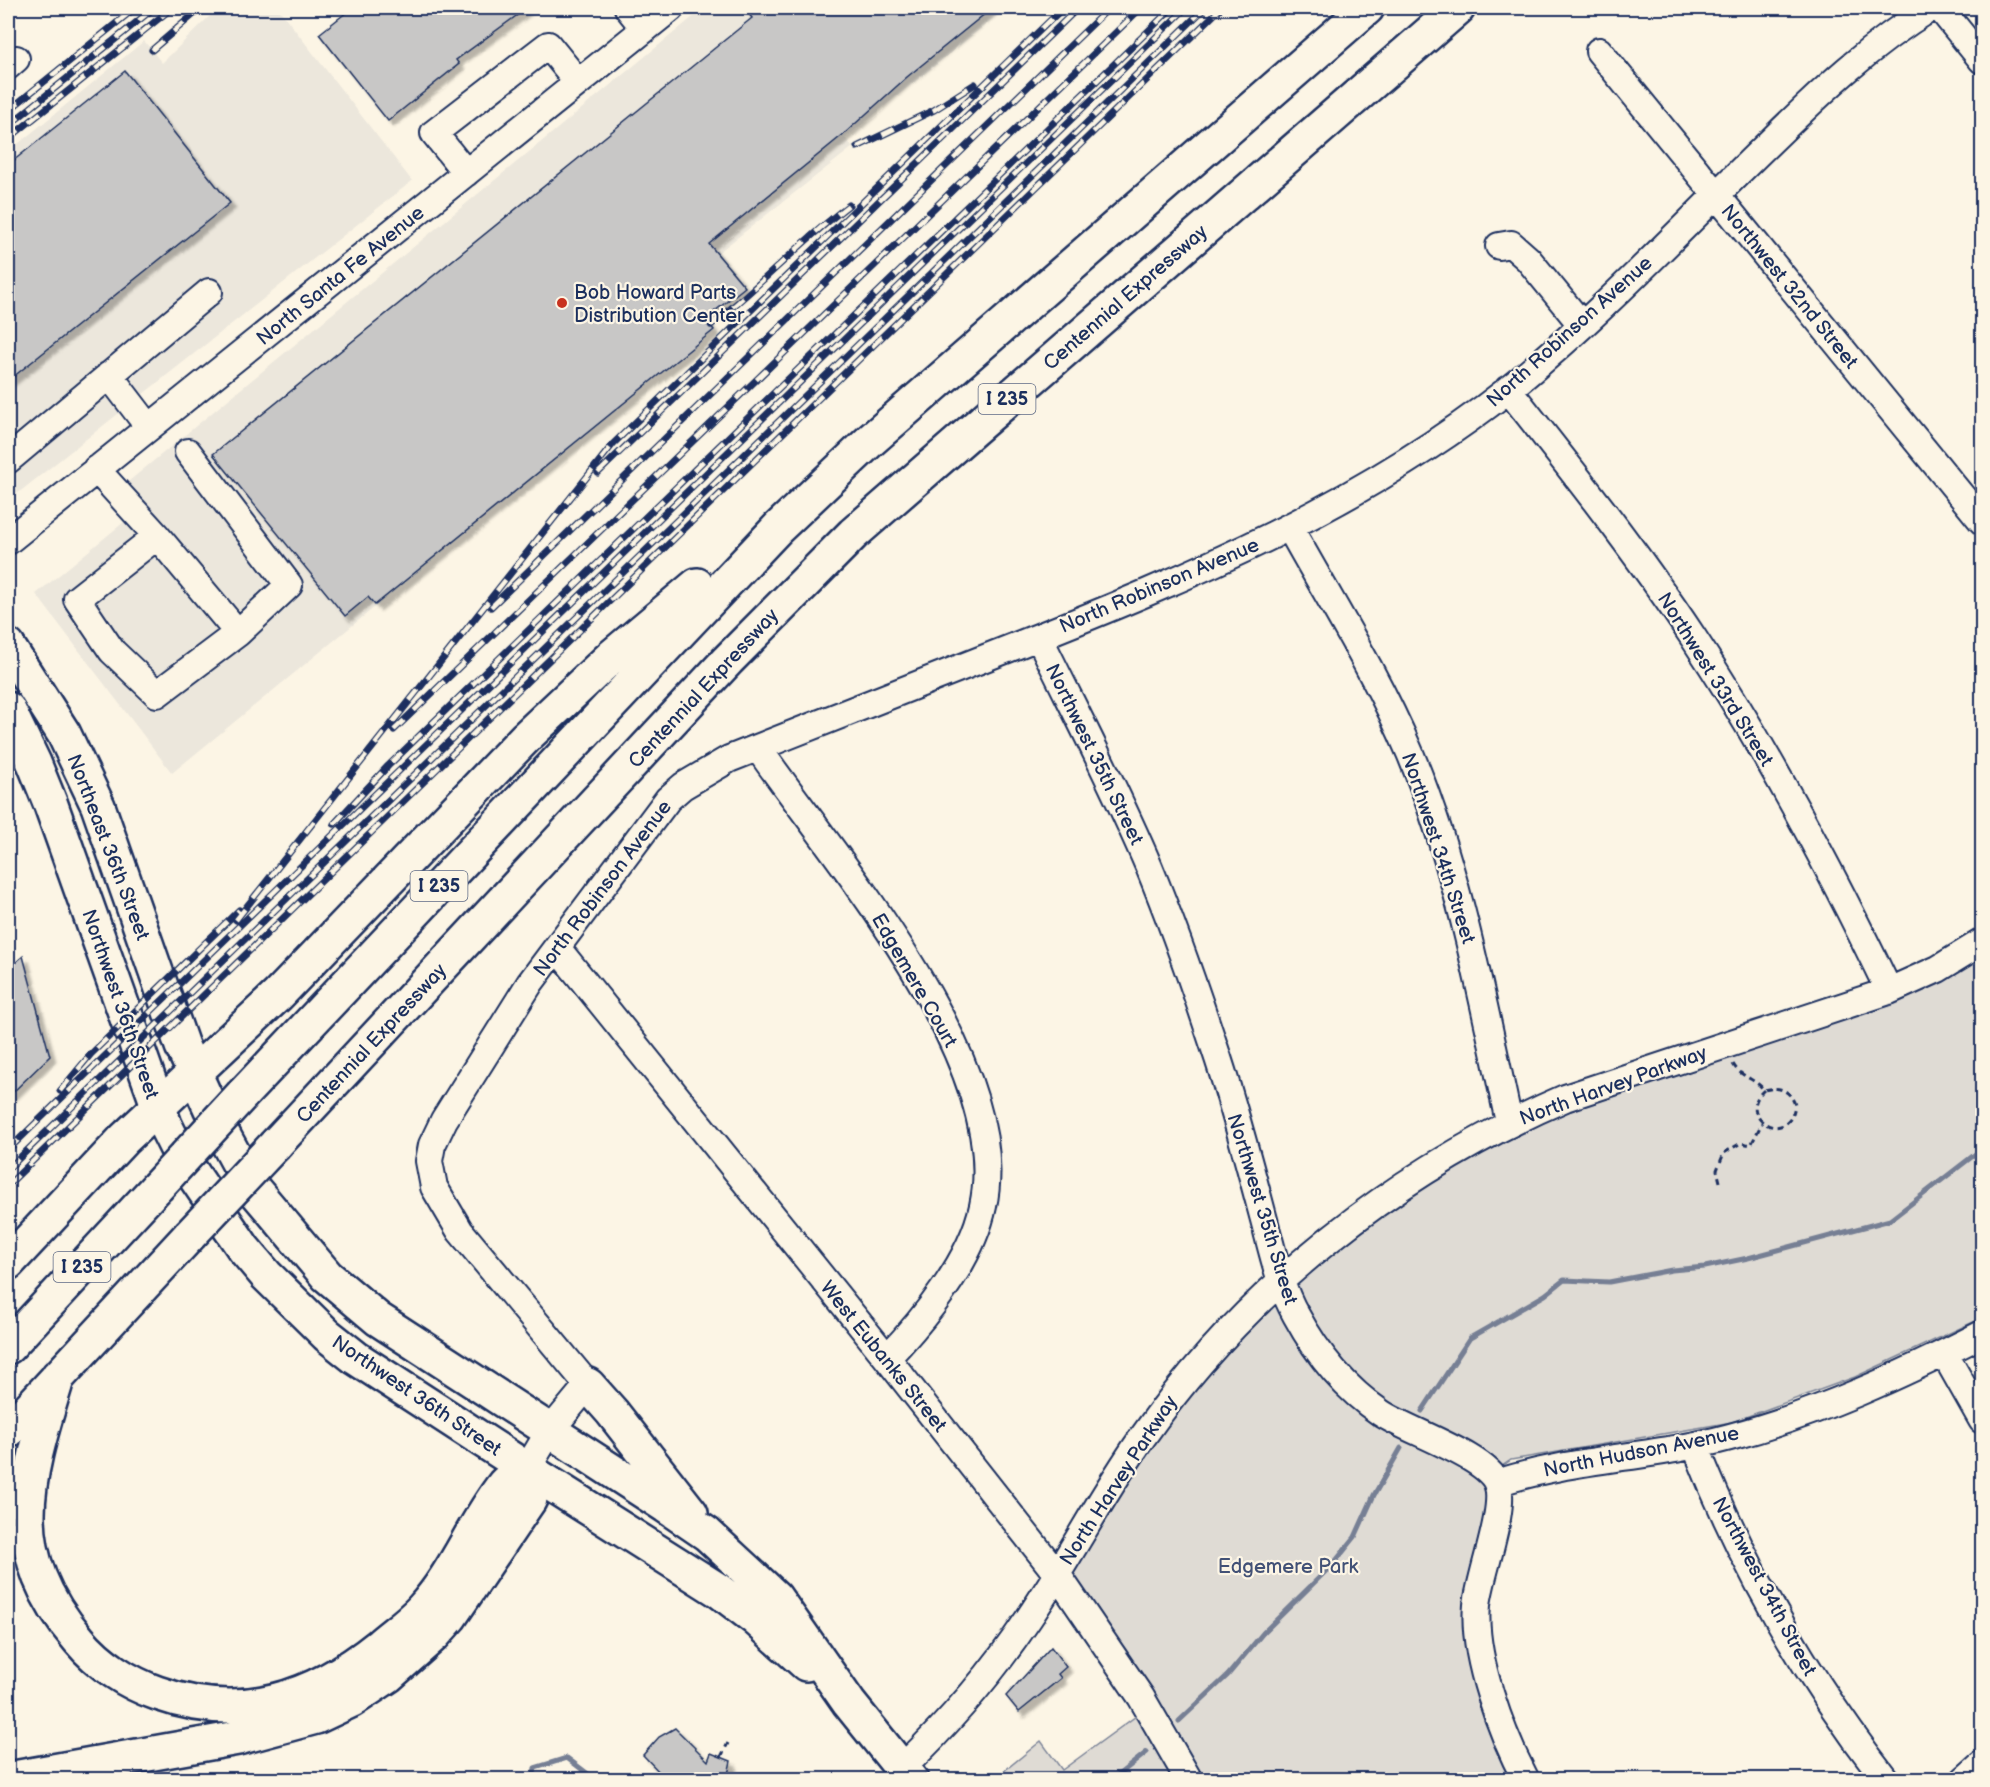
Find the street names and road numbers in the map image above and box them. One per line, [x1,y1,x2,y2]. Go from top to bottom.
street label: Northwest 32nd Street [1716,200,1863,374]
street label: North Santa Fe Avenue [252,201,429,351]
street label: Centennial Expressway [1039,220,1213,375]
street label: North Robinson Avenue [1482,251,1657,412]
road number: I 235 [978,384,1036,414]
street label: North Robinson Avenue [1056,533,1263,639]
street label: Northwest 33rd Street [1652,588,1778,771]
street label: Centennial Expressway [624,604,784,773]
street label: Northwest 35th Street [1040,660,1148,849]
street label: Northwest 34th Street [1396,750,1480,947]
street label: Northeast 36th Street [62,751,155,944]
street label: North Robinson Avenue [529,796,677,981]
road number: I 235 [410,871,468,901]
street label: Northwest 36th Street [76,906,164,1102]
street label: Edgemere Court [866,909,962,1052]
street label: Centennial Expressway [292,959,452,1128]
street label: North Harvey Parkway [1516,1041,1710,1131]
street label: Northwest 35th Street [1222,1111,1303,1308]
road number: I 235 [54,1252,110,1282]
street label: West Eubanks Street [815,1276,952,1437]
street label: Northwest 36th Street [327,1330,506,1461]
street label: North Harvey Parkway [1055,1391,1183,1570]
street label: North Hudson Avenue [1541,1421,1741,1483]
street label: Northwest 34th Street [1707,1493,1821,1680]

